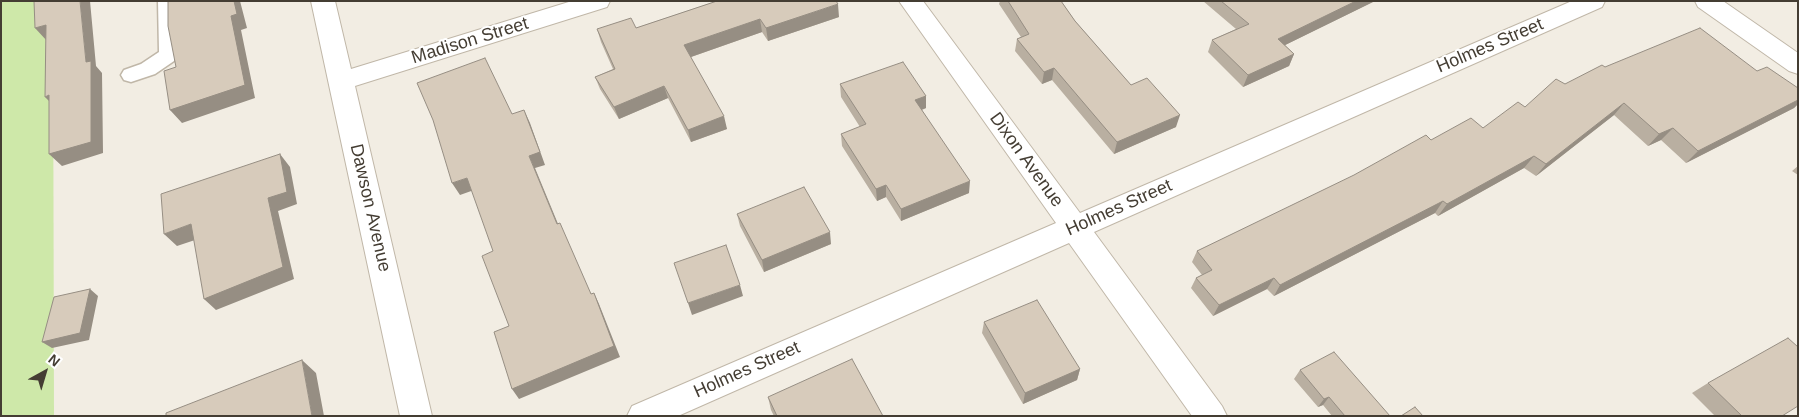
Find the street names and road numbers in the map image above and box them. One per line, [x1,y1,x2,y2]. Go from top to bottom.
street label: Madison Street [409,13,531,69]
street label: Holmes Street [1433,14,1547,78]
street label: Dixon Avenue [984,108,1068,212]
street label: Dawson Avenue [345,142,395,274]
street label: Holmes Street [1063,175,1175,241]
street label: Holmes Street [691,337,803,403]

